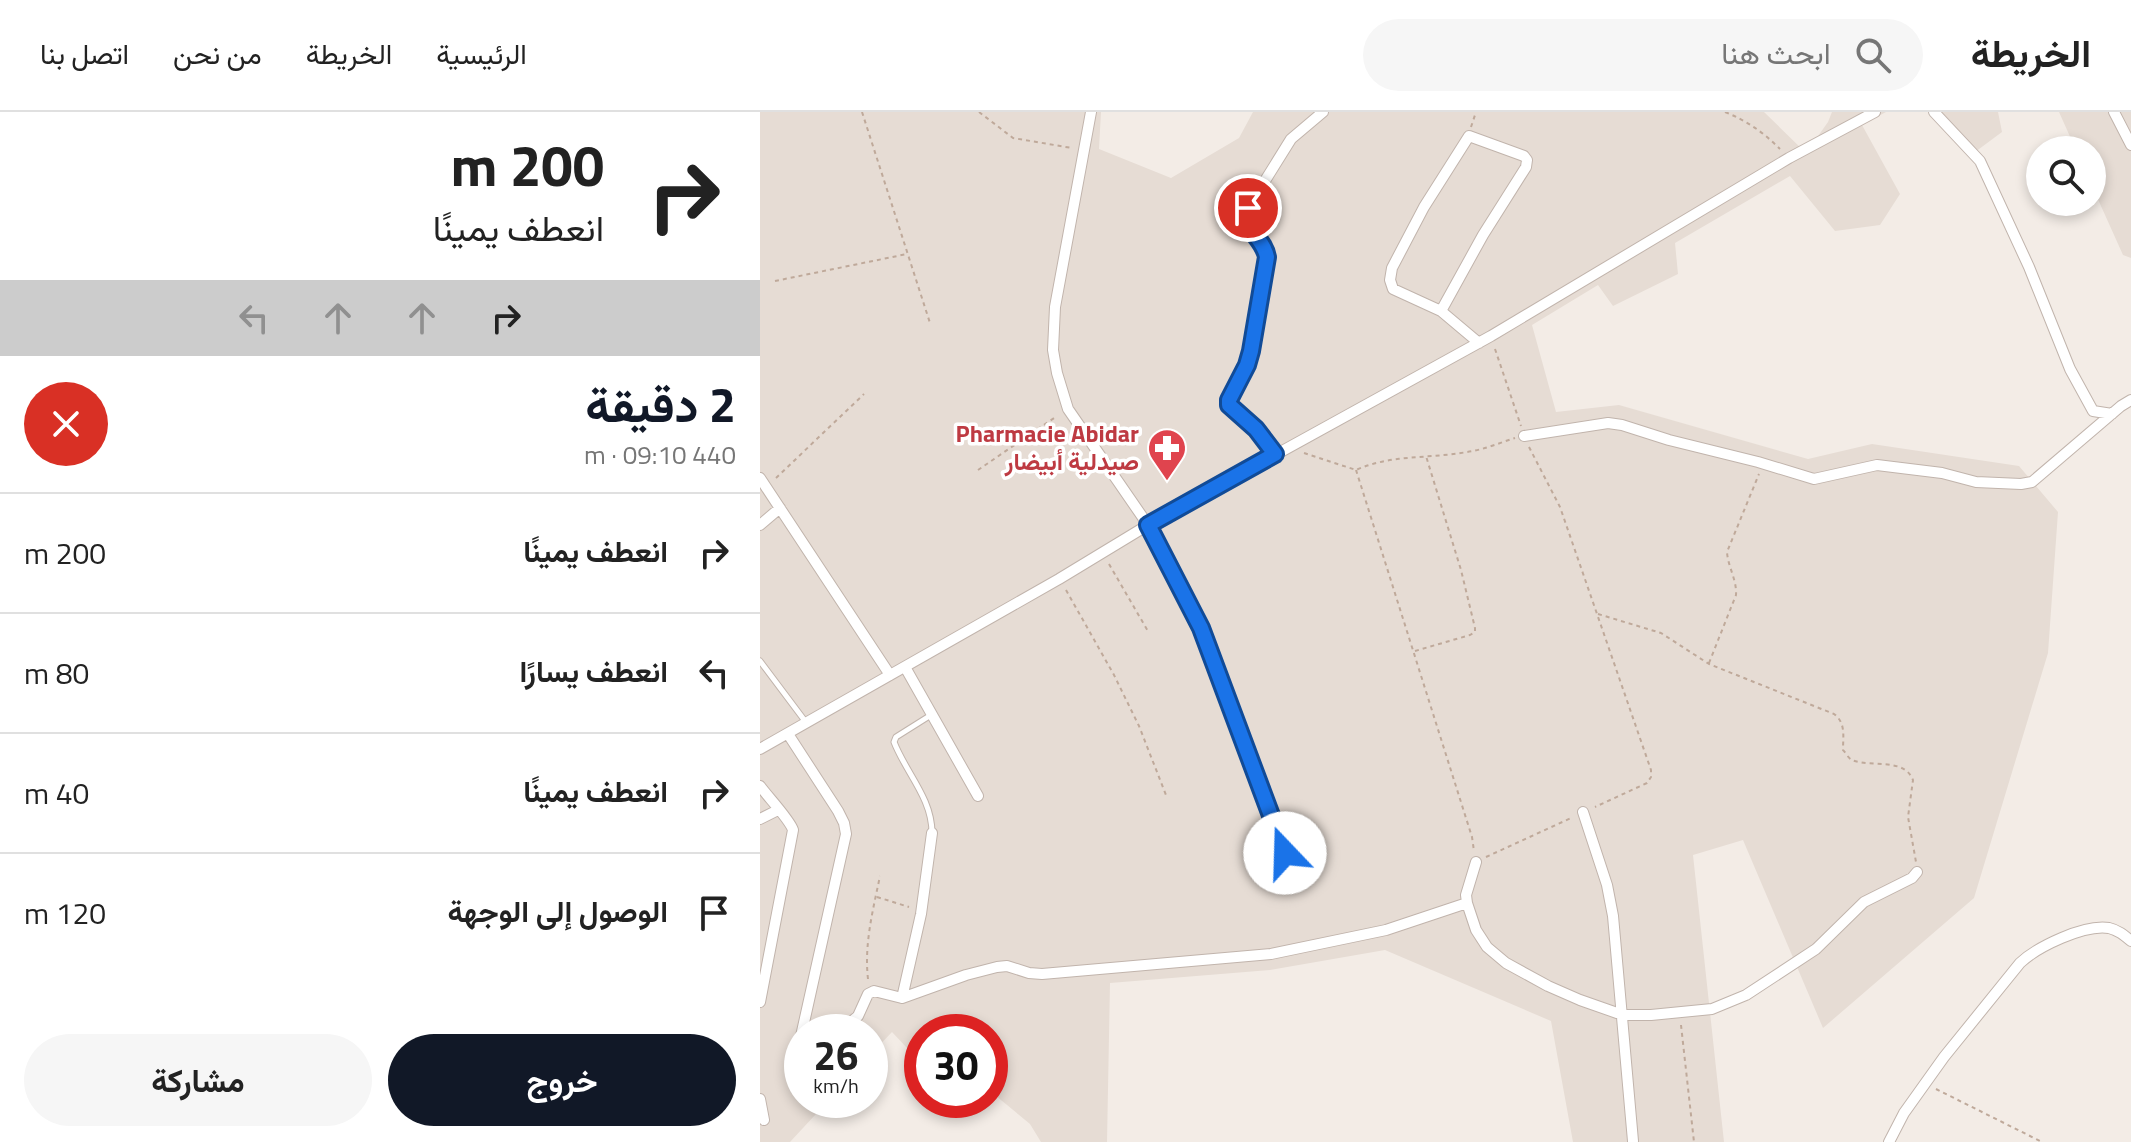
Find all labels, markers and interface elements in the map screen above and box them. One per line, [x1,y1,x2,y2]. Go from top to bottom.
search box [1363,19,1923,91]
text: الخريطة [1971,24,2091,82]
text: ابحث هنا [1721,30,1831,76]
text: اتصل بنا [40,32,129,75]
text: من نحن [173,32,262,75]
text: الخريطة [306,32,392,75]
text: الرئيسية [436,32,527,75]
icon: search [1851,33,1895,77]
text: 200 m [451,123,604,208]
map controls [2026,136,2106,216]
button: search [2026,136,2106,216]
icon: right [632,144,736,248]
pin [1214,174,1282,242]
icon: arrive [1226,186,1270,230]
text: انعطف يمينًا [433,200,604,255]
icon: left [232,296,276,340]
icon: ahead [316,296,360,340]
icon: ahead [400,296,444,340]
icon: right [484,296,528,340]
text: 2 دقيقة [585,368,736,441]
button: close [24,382,108,466]
place label: Pharmacie Abidar صيدلية أبيضار [956,415,1139,479]
pharmacy icon: Pharmacie Abidar صيدلية أبيضار [1146,427,1188,482]
text: 440 m · 09:10 [584,435,736,474]
text: انعطف يمينًا [523,528,668,574]
text: 200 m [24,530,106,576]
icon: right [692,531,736,575]
text: انعطف يسارًا [519,648,668,694]
text: 80 m [24,650,89,696]
icon: left [692,651,736,695]
text: انعطف يمينًا [523,768,668,814]
text: 40 m [24,770,89,816]
icon: right [692,771,736,815]
position arrow [1243,811,1327,895]
text: الوصول إلى الوجهة [447,888,668,934]
text: 120 m [24,890,106,936]
icon: arrive [692,891,736,935]
speed limit sign: 30 [904,1014,1008,1118]
text: 26 [814,1025,858,1086]
button: مشاركة [24,1034,372,1126]
button: خروج [388,1034,736,1126]
text: km/h [813,1070,859,1101]

